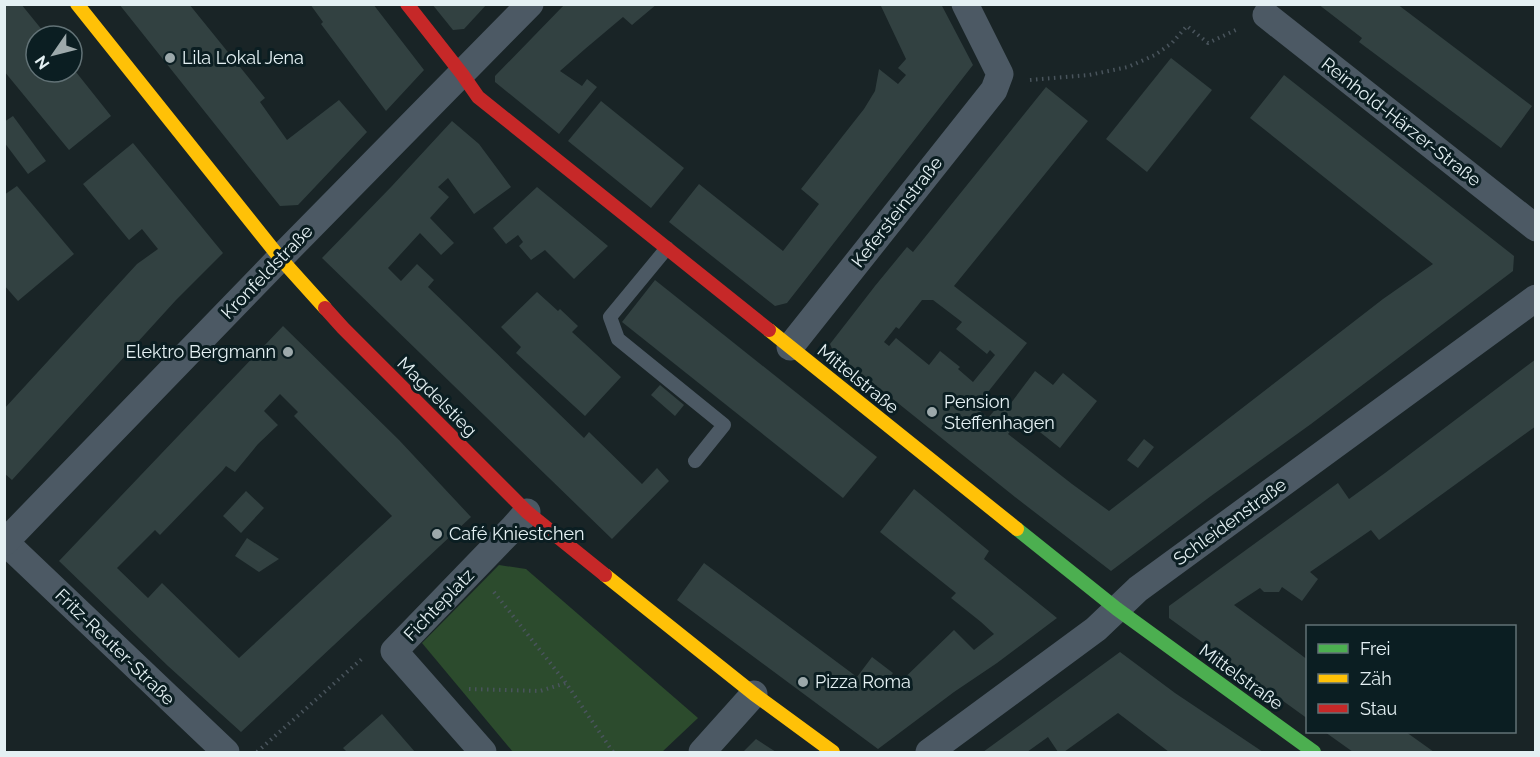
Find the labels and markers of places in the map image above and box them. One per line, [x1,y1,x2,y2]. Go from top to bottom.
place label: Lila Lokal Jena [182,47,304,68]
marker: Lila Lokal Jena [163,51,177,65]
place label: Elektro Bergmann [126,341,276,362]
marker: Elektro Bergmann [281,345,295,359]
place label: Pension Steffenhagen [944,391,1055,433]
marker: Pension Steffenhagen [925,405,939,419]
place label: Café Kniestchen [449,523,584,544]
marker: Café Kniestchen [430,527,444,541]
place label: Pizza Roma [815,671,911,692]
marker: Pizza Roma [796,675,810,689]

